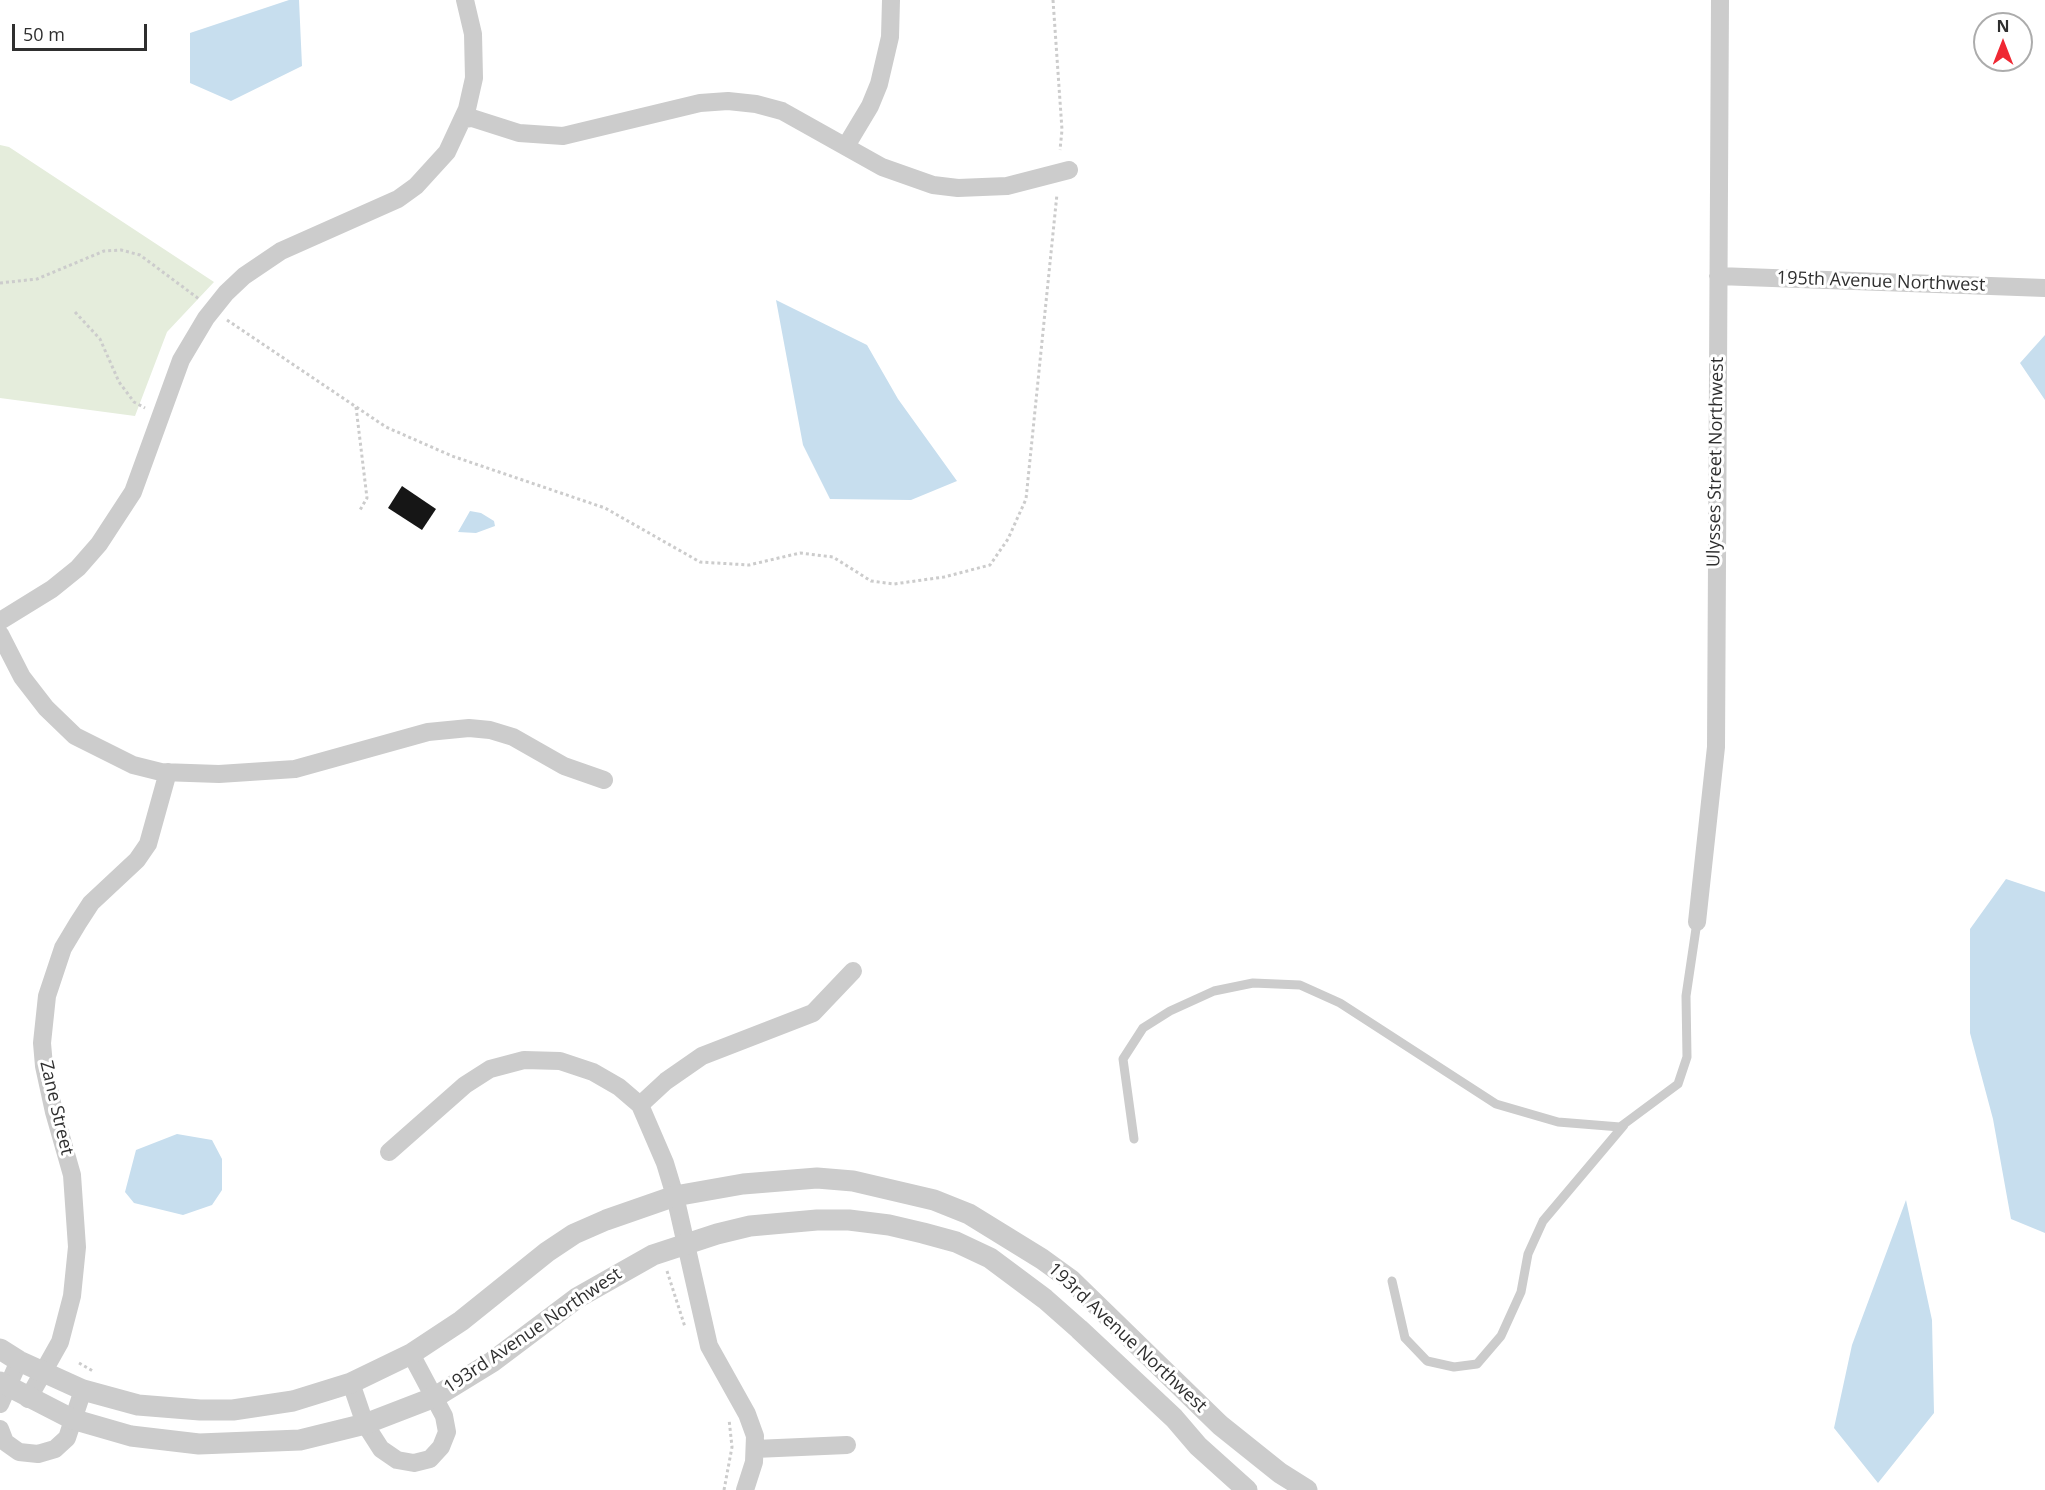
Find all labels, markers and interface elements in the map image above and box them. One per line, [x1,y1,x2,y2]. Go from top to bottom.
scale bar [15,12,150,50]
north arrow [1973,12,2033,72]
text: N [1996,15,2010,37]
text: 50 m [23,22,65,46]
street label: 195th Avenue Northwest [1776,268,1986,296]
street label: Ulysses Street Northwest [1703,357,1729,567]
street label: Zane Street [35,1059,77,1157]
street label: 193rd Avenue Northwest [1043,1259,1211,1417]
street label: 193rd Avenue Northwest [440,1263,626,1399]

